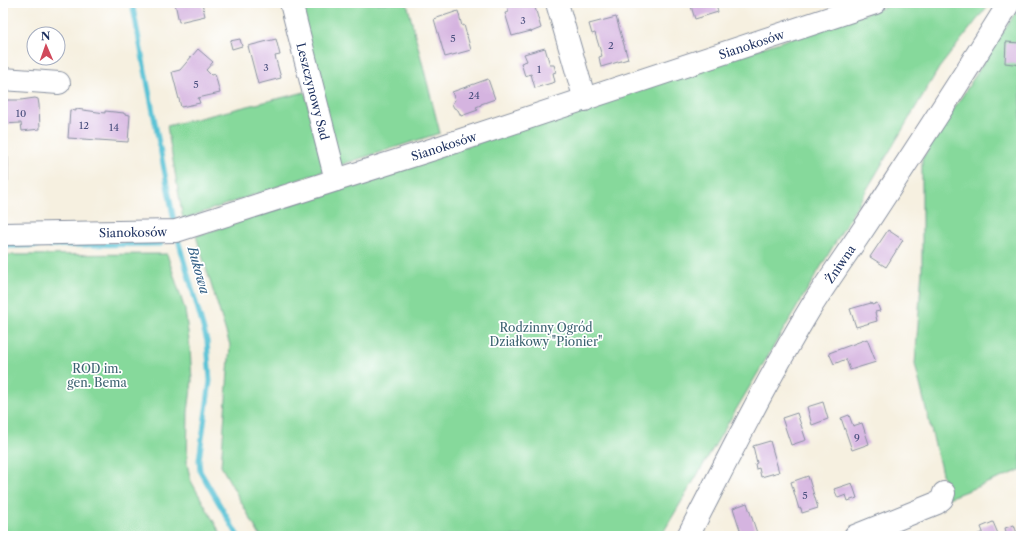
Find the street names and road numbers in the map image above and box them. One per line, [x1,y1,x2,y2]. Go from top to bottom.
street label: Sianokosów [717,26,787,62]
street label: Leszczynowy Sad [294,41,333,142]
street label: Sianokosów [409,128,479,163]
street label: Sianokosów [99,224,168,240]
street label: Żniwna [821,241,859,286]

